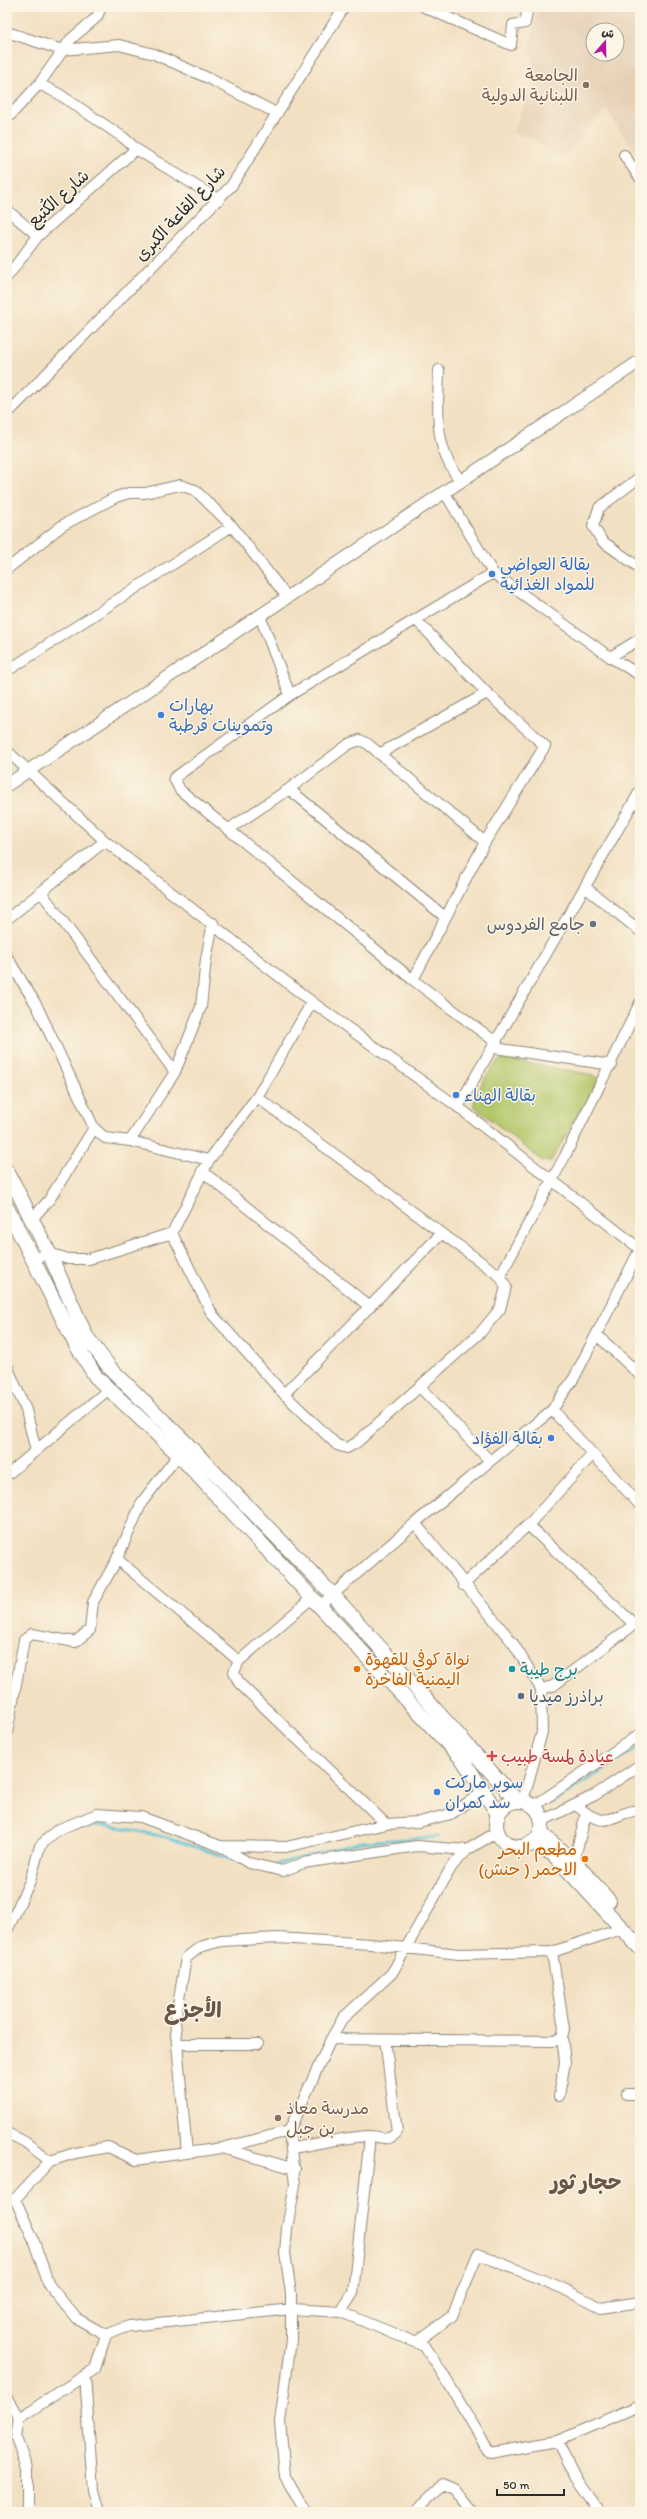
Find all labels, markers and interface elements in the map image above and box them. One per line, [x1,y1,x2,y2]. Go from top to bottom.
north arrow [585,22,625,62]
text: ش [600,25,616,41]
place label: الجامعة اللبنانية الدولية [482,65,578,105]
marker: الجامعة اللبنانية الدولية [581,80,591,90]
street label: شارع القاعة الكبرى [131,161,231,266]
street label: شارع الكُتيع [22,163,94,232]
place label: بقالة العواضي للمواد الغذائية [500,554,595,595]
marker: بقالة العواضي للمواد الغذائية [487,569,497,579]
place label: بهارات وتموينات قرطبة [169,695,273,736]
marker: بهارات وتموينات قرطبة [156,710,166,720]
place label: جامع الفردوس [487,914,585,936]
marker: جامع الفردوس [588,919,598,929]
place label: بقالة الهناء [464,1085,536,1105]
marker: بقالة الهناء [451,1090,461,1100]
place label: بقالة الفؤاد [472,1428,543,1449]
marker: بقالة الفؤاد [546,1433,556,1443]
place label: نواة كوفي للقهوة اليمنية الفاخرة [365,1649,470,1689]
place label: برج طيبة [520,1659,578,1681]
marker: نواة كوفي للقهوة اليمنية الفاخرة [352,1664,362,1674]
marker: برج طيبة [507,1664,517,1674]
place label: براذرز ميديا [529,1686,604,1706]
marker: براذرز ميديا [516,1691,526,1701]
place label: عيادة لمسة طبيب [501,1746,614,1766]
marker: عيادة لمسة طبيب [486,1750,498,1762]
place label: سوبر ماركت سد كمران [445,1772,524,1812]
marker: سوبر ماركت سد كمران [432,1787,442,1797]
place label: مطعم البحر الاحمر ( حنش) [479,1839,577,1879]
marker: مطعم البحر الاحمر ( حنش) [580,1854,590,1864]
district label: الأجزع [164,1996,222,2025]
place label: مدرسة معاذ بن جبل [286,2098,369,2138]
marker: مدرسة معاذ بن جبل [273,2113,283,2123]
district label: حجار ثور [549,2169,621,2195]
scale bar [497,2471,564,2497]
text: 50 m [503,2478,529,2492]

